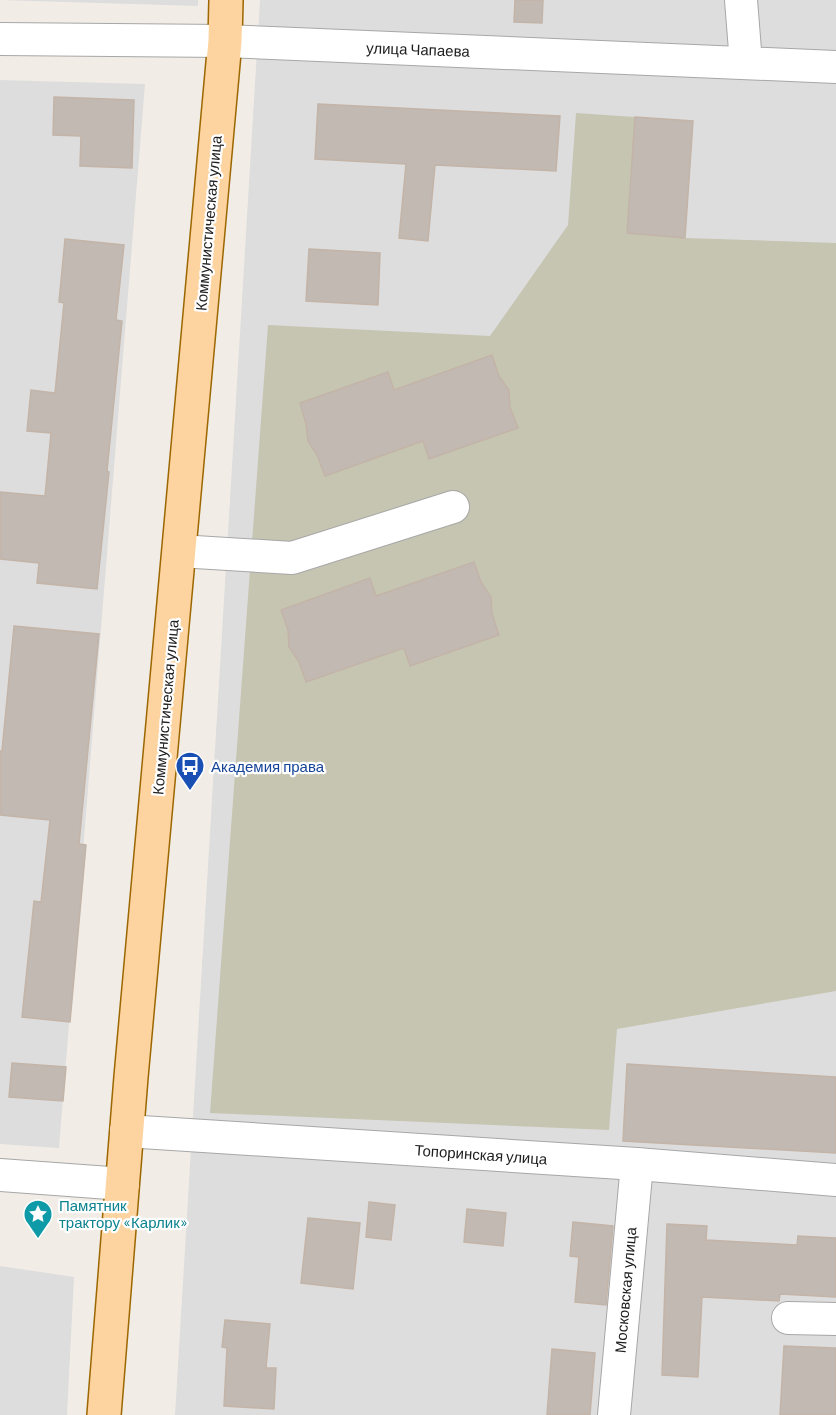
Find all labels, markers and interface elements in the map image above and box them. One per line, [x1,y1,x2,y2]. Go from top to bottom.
street label: улица Чапаева [366,38,471,60]
street label: Коммунистическая улица [191,134,225,311]
street label: Коммунистическая улица [148,618,182,795]
bus stop icon: Академия права [174,750,206,792]
place label: Академия права [211,757,325,775]
street label: Топоринская улица [414,1140,549,1168]
place label: Памятник трактору «Карлик» [59,1196,188,1231]
place icon: Памятник трактору «Карлик» [22,1198,54,1240]
street label: Московская улица [611,1226,640,1354]

